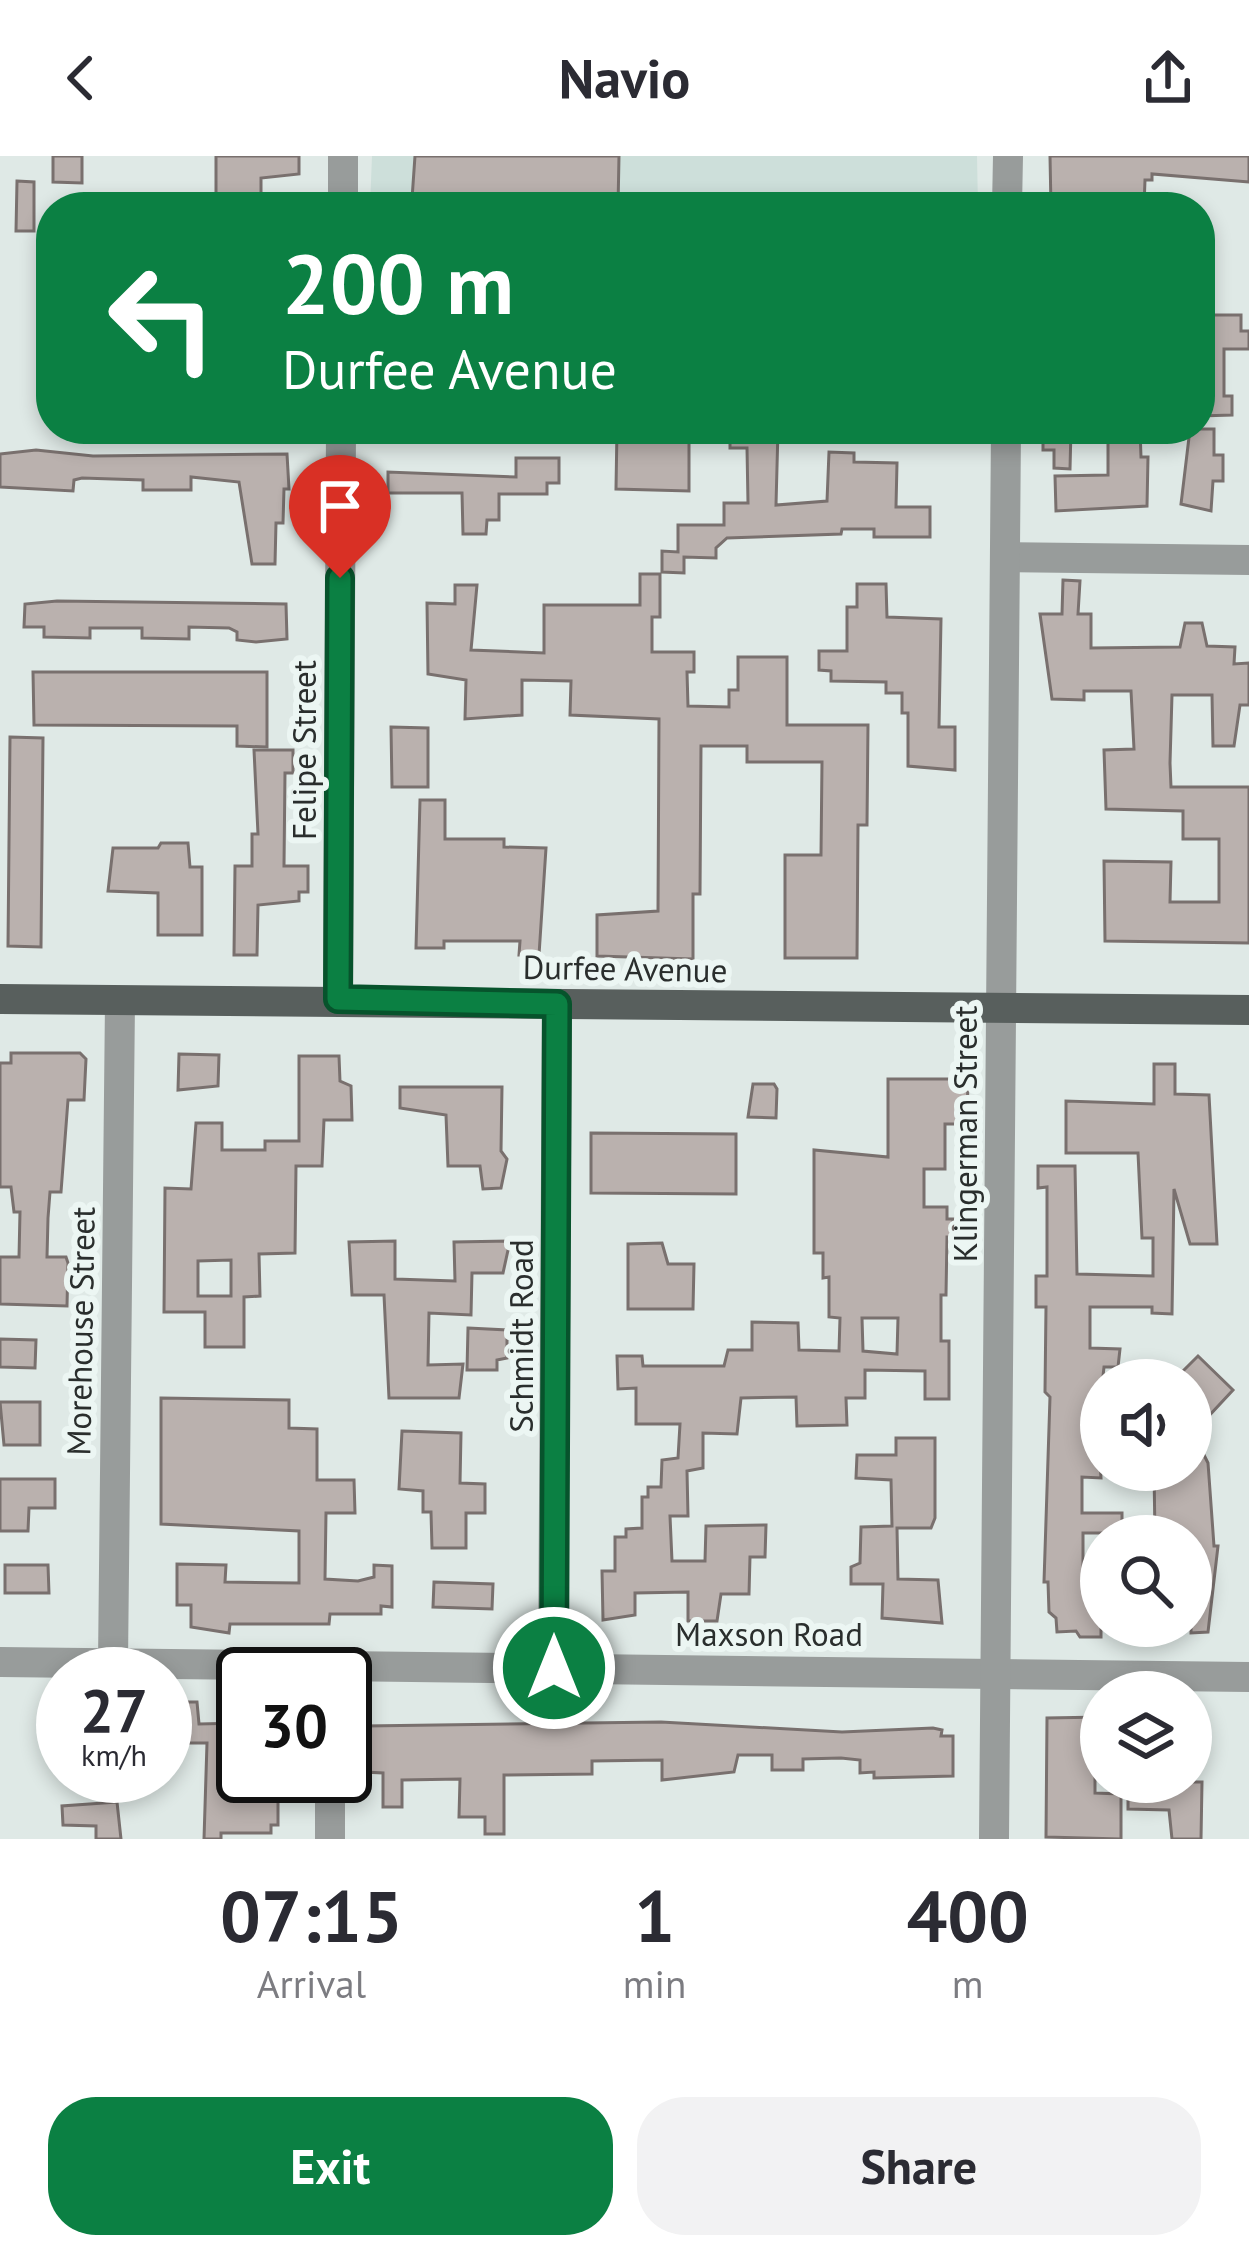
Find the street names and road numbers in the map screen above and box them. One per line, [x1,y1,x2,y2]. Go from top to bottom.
street label: Felipe Street [282,660,325,840]
street label: Durfee Avenue [522,945,728,991]
street label: Klingerman Street [943,1006,986,1262]
street label: Morehouse Street [56,1206,104,1456]
street label: Schmidt Road [499,1239,542,1433]
street label: Maxson Road [675,1612,863,1655]

